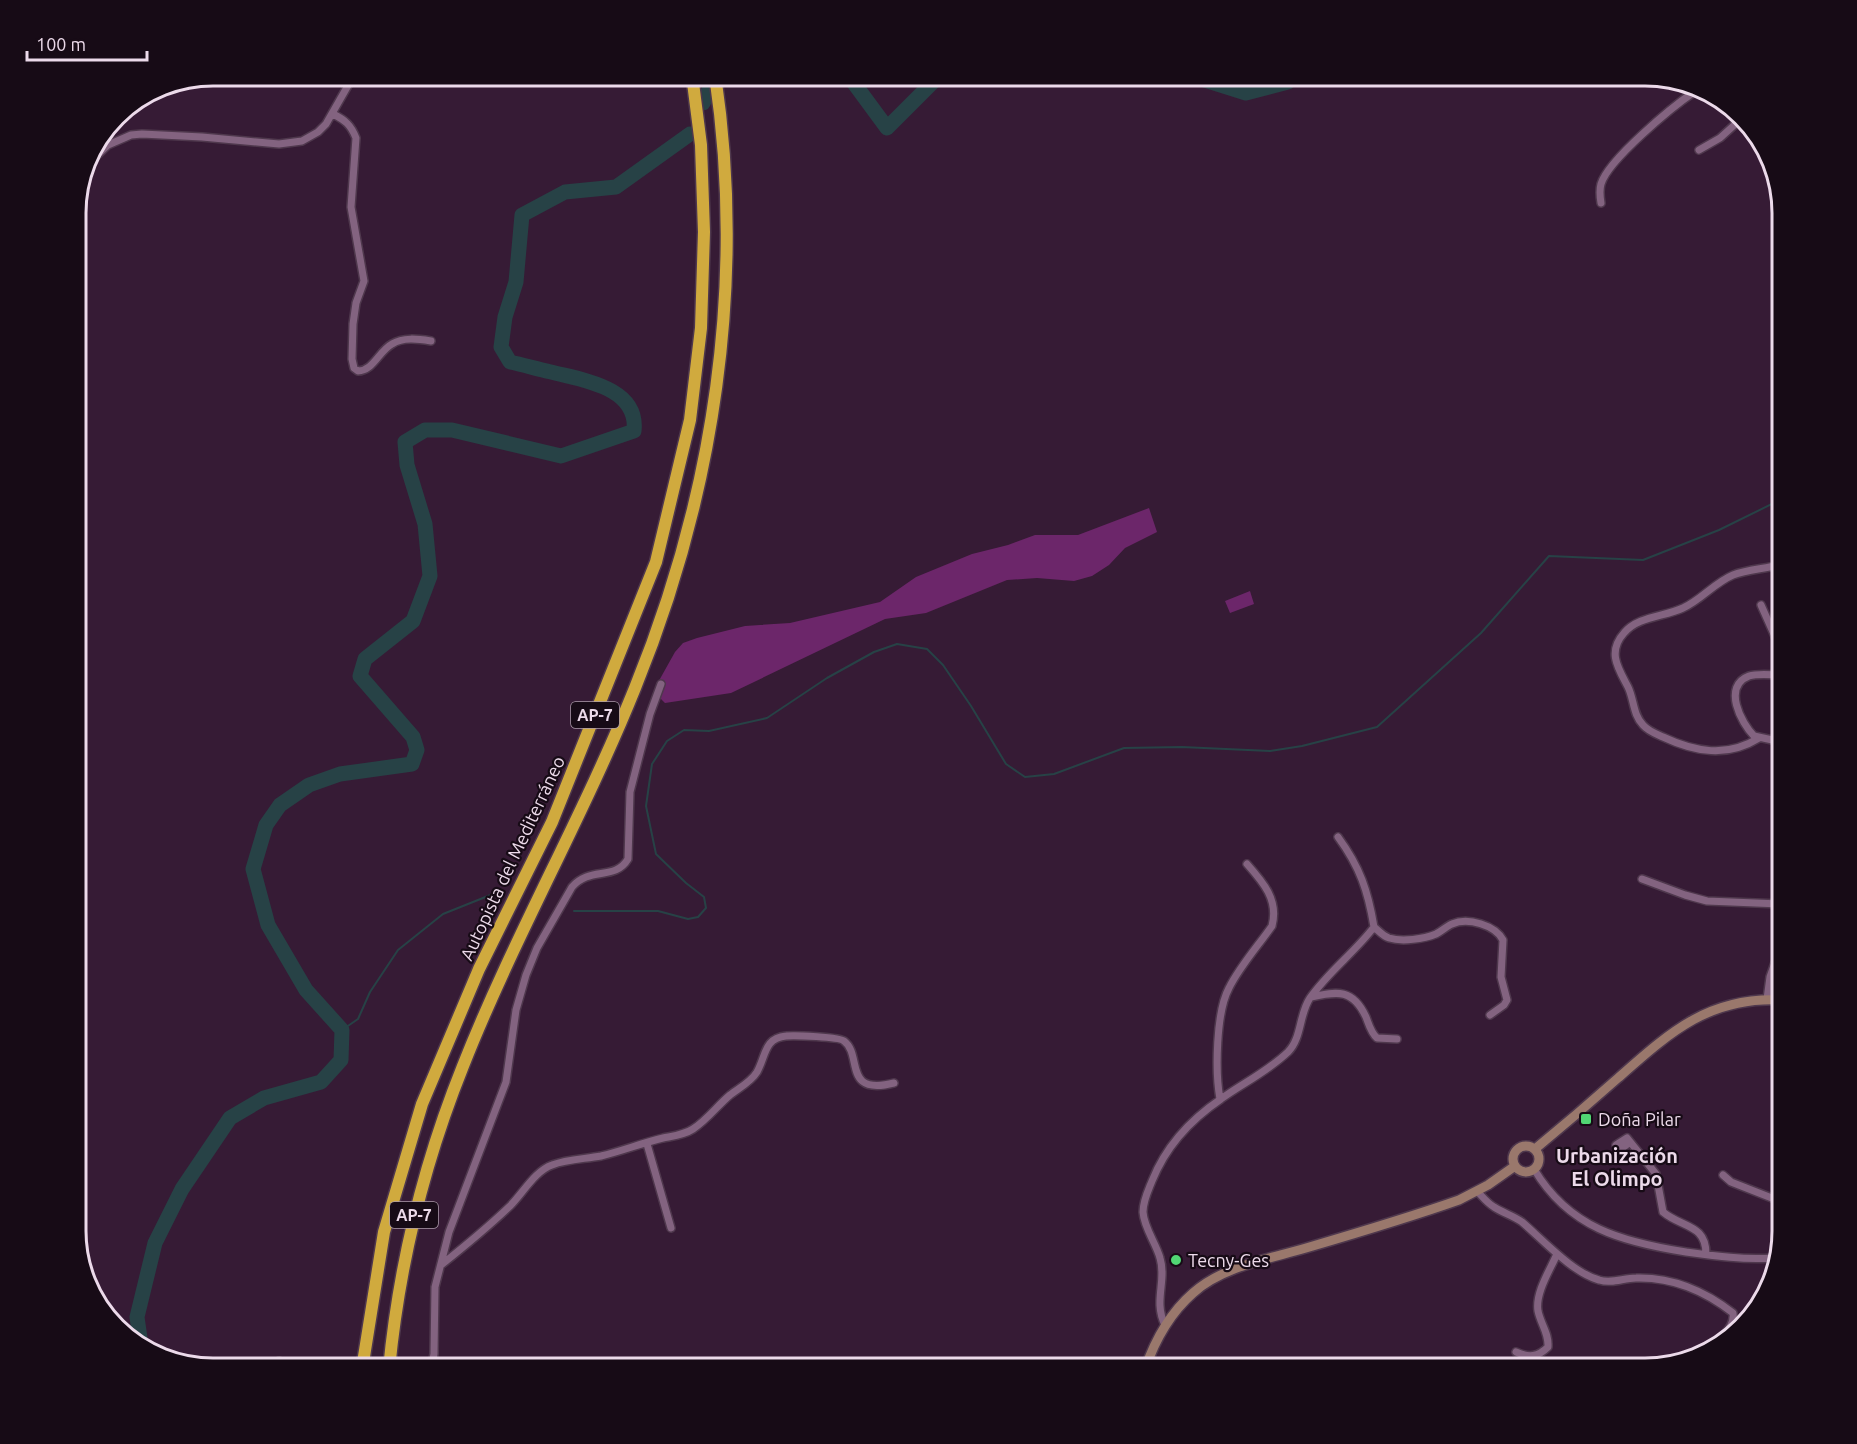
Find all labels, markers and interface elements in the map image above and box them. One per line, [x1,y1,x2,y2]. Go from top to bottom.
scale bar [27,24,147,62]
text: 100 m [36,34,86,54]
road number: AP-7 [571,702,619,728]
street label: Autopista del Mediterráneo [456,753,568,963]
place label: Doña Pilar [1598,1109,1681,1129]
marker: Doña Pilar [1579,1112,1593,1126]
district label: Urbanización El Olimpo [1556,1144,1678,1190]
road number: AP-7 [390,1202,438,1228]
place label: Tecny-Ges [1188,1250,1269,1270]
marker: Tecny-Ges [1169,1253,1183,1267]

